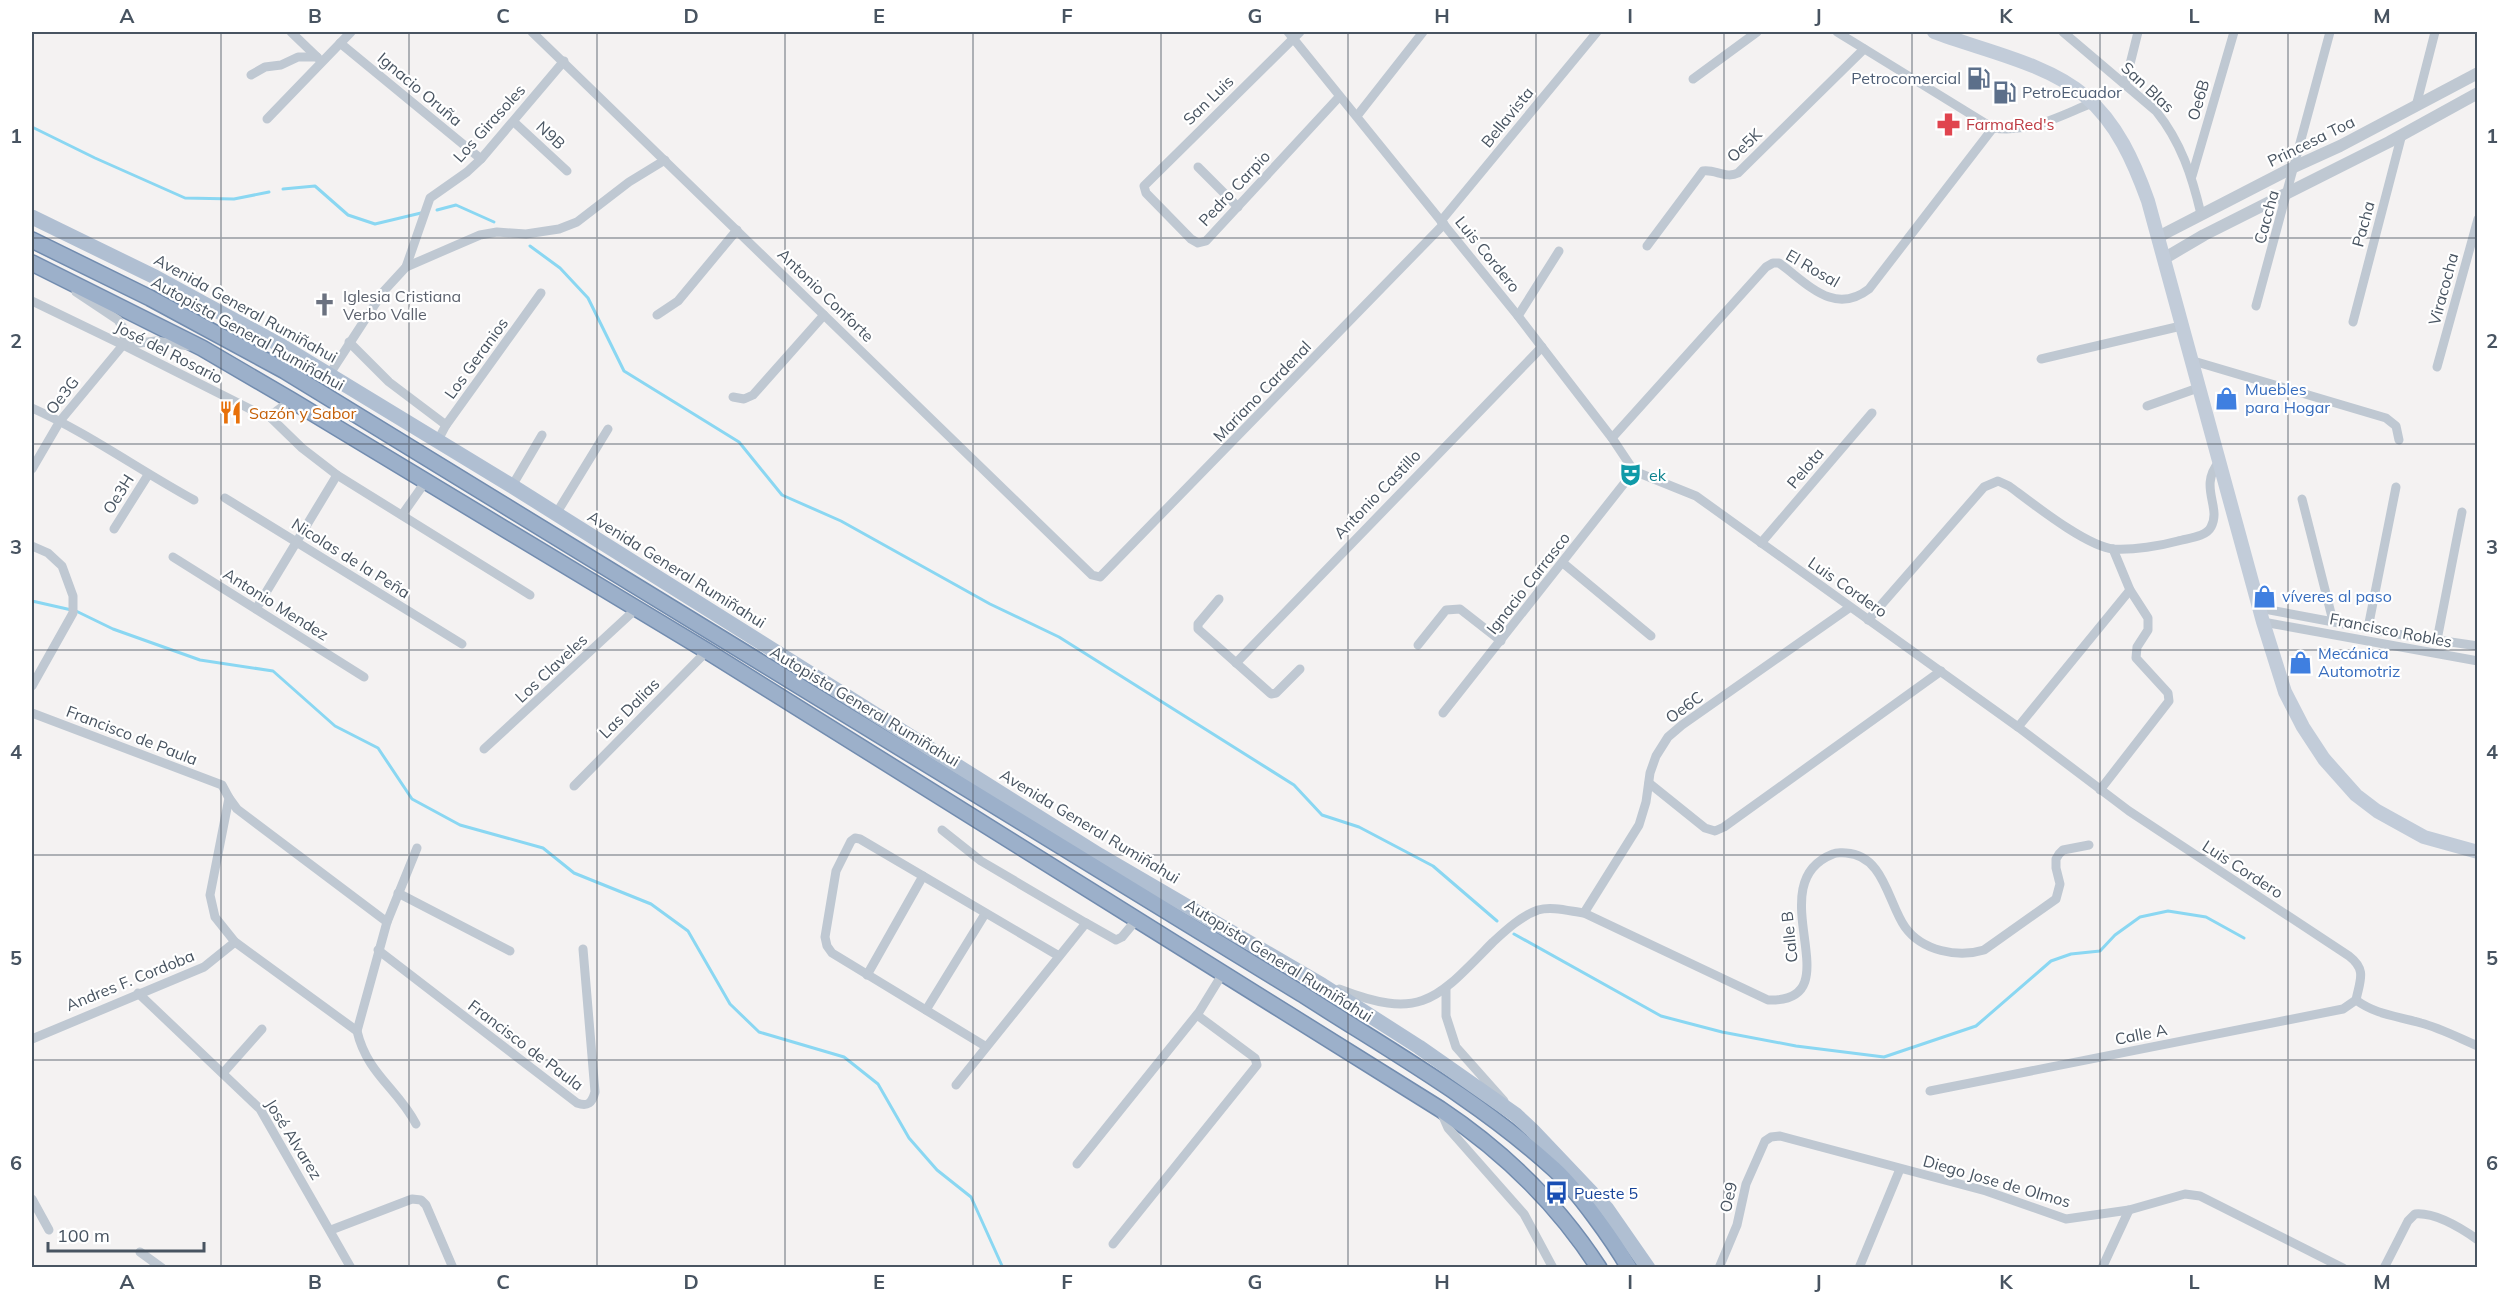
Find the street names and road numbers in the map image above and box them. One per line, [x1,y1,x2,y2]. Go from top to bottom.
street label: Ignacio Oruña [374,48,466,130]
street label: San Blas [2117,57,2179,117]
street label: San Luis [1179,71,1238,129]
street label: Oe6B [2183,77,2213,123]
street label: Los Girasoles [449,80,529,166]
street label: Bellavista [1477,83,1537,151]
street label: Princesa Toa [2264,111,2358,171]
street label: N9B [532,117,570,153]
street label: Oe5K [1722,123,1766,166]
street label: Pedro Carpio [1194,146,1274,230]
street label: Caccha [2249,188,2283,246]
street label: Pacha [2347,199,2379,249]
street label: Luis Cordero [1451,212,1525,296]
street label: Antonio Conforte [774,244,878,346]
street label: El Rosal [1783,245,1843,291]
street label: Avenida General Rumiñahui [151,249,341,367]
street label: Viracocha [2424,251,2462,327]
street label: Autopista General Rumiñahui [148,271,348,395]
street label: Los Geranios [440,313,512,403]
street label: José del Rosario [112,316,226,388]
street label: Mariano Cardenal [1209,336,1315,446]
street label: Oe3G [41,372,83,418]
street label: Pelota [1782,444,1828,492]
street label: Antonio Castillo [1329,445,1425,543]
street label: Oe3H [98,471,138,517]
street label: Avenida General Rumiñahui [584,506,770,632]
street label: Nicolas de la Peña [288,513,414,603]
street label: Ignacio Carrasco [1482,528,1574,638]
street label: Luis Cordero [1805,552,1891,622]
street label: Antonio Mendez [220,564,332,644]
street label: Francisco Robles [2328,608,2454,652]
street label: Los Claveles [511,629,591,707]
street label: Autopista General Rumiñahui [767,641,963,771]
street label: Las Dalias [595,674,663,742]
street label: Oe6C [1661,687,1707,727]
street label: Francisco de Paula [64,701,200,769]
street label: Avenida General Rumiñahui [996,764,1184,888]
street label: Luis Cordero [2199,836,2287,902]
street label: Autopista General Rumiñahui [1181,894,1377,1026]
street label: Calle B [1776,910,1802,964]
street label: Andres F. Cordoba [63,945,197,1015]
street label: Francisco de Paula [464,995,588,1095]
street label: Calle A [2113,1019,2169,1049]
street label: José Alvarez [261,1095,327,1183]
street label: Diego Jose de Olmos [1921,1150,2073,1212]
street label: Oe9 [1715,1180,1741,1214]

